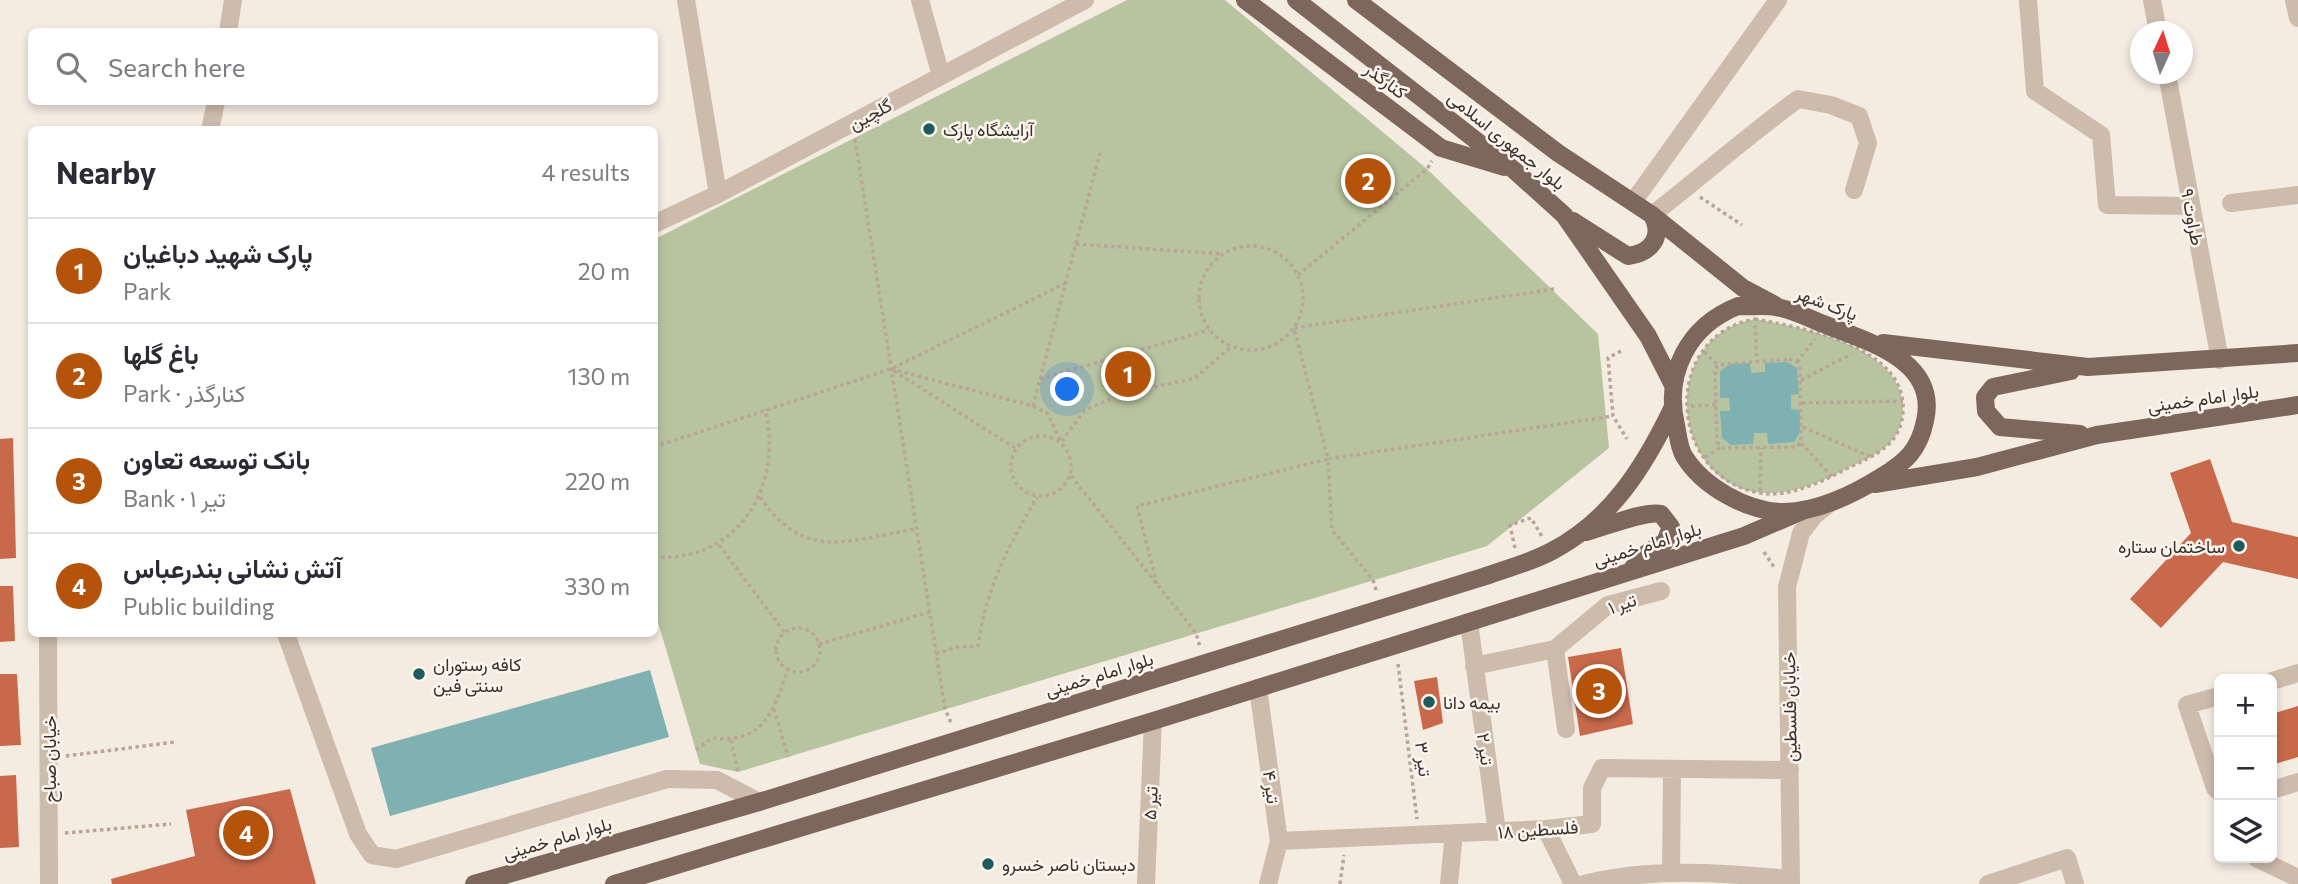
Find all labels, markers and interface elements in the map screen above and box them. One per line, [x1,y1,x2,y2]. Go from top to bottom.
north arrow [2130,21,2193,84]
search box [28,28,658,105]
icon: search [52,48,90,86]
text: Search here [108,51,246,82]
street label: کنارگذر [1359,56,1411,104]
street label: بلوار جمهوری اسلامی [1443,86,1570,195]
street label: گلچین [844,93,896,136]
place label: آرایشگاه پارک [943,118,1035,142]
marker: آرایشگاه پارک [921,121,937,137]
text: Nearby [56,153,156,190]
pin: 2 [1345,155,1391,207]
text: 4 results [542,158,630,186]
street label: طراوت ۹ [2176,187,2209,248]
text: پارک شهید دباغیان [123,237,312,268]
text: 1 [74,257,84,285]
text: 20 m [578,257,630,285]
text: Park [123,277,171,305]
street label: پارک شهر [1791,281,1861,327]
text: باغ گلها [123,338,199,369]
pin: 1 [1105,348,1151,400]
text: 2 [72,362,86,390]
text: 130 m [568,362,630,390]
your location [1050,372,1084,406]
text: Park · کنارگذر [123,379,245,407]
street label: بلوار امام خمینی [2146,379,2260,419]
text: بانک توسعه تعاون [123,443,310,474]
text: 3 [72,467,86,495]
text: 220 m [565,467,630,495]
text: Bank · تیر ۱ [123,484,226,512]
street label: بلوار امام خمینی [1590,517,1704,573]
place label: ساختمان ستاره [2118,535,2225,558]
marker: ساختمان ستاره [2231,538,2247,554]
text: آتش نشانی بندرعباس [123,552,342,583]
text: 4 [72,572,86,600]
text: 330 m [564,572,630,600]
street label: تیر ۱ [1605,588,1639,619]
text: Public building [123,592,274,620]
street label: بلوار امام خمینی [1042,647,1156,703]
street label: خیابان فلسطین [1777,652,1802,762]
place label: کافه رستوران سنتی فین [433,653,521,697]
pin: 3 [1576,665,1622,717]
marker: کافه رستوران سنتی فین [411,666,427,682]
map controls [2214,674,2277,863]
button: + [2214,674,2277,737]
place label: بیمه دانا [1443,691,1501,713]
marker: بیمه دانا [1421,694,1437,710]
street label: خیابان صباح [38,716,62,803]
street label: تیر ۲ [1472,731,1499,767]
button: − [2214,737,2277,800]
street label: تیر ۳ [1410,740,1437,778]
street label: تیر ۴ [1258,769,1285,805]
street label: تیر ۵ [1138,786,1163,820]
button: layers [2214,800,2277,863]
pin: 4 [223,807,269,859]
street label: بلوار امام خمینی [500,812,614,866]
street label: فلسطین ۱۸ [1497,815,1579,844]
place label: دبستان ناصر خسرو [1002,853,1136,876]
marker: دبستان ناصر خسرو [980,856,996,872]

